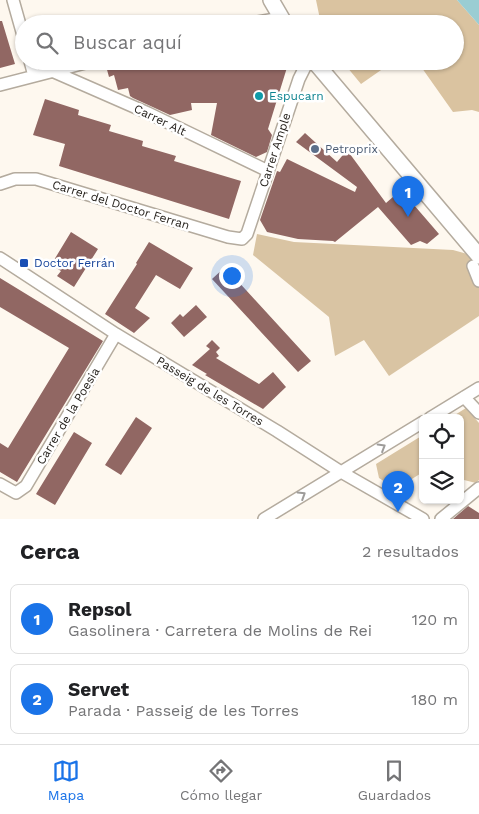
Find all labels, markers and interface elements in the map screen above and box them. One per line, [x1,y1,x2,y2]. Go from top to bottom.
search box [15,15,464,70]
icon: search [33,29,61,57]
text: Buscar aquí [73,31,182,54]
place label: Espucarn [269,89,324,103]
marker: Espucarn [253,90,265,102]
street label: Carrer Alt [132,101,188,139]
street label: Carrer Ample [256,111,294,189]
place label: Petroprix [325,142,378,156]
marker: Petroprix [309,143,321,155]
pin: 1 [392,176,424,217]
street label: Carrer del Doctor Ferran [51,177,191,233]
place label: Doctor Ferrán [34,256,115,270]
marker: Doctor Ferrán [18,257,30,269]
your location [219,263,245,289]
street label: Passeig de les Torres [154,353,266,429]
street label: Carrer de la Poesia [33,365,103,467]
map controls [419,414,464,504]
button: locate [419,414,464,459]
one-way arrow [376,444,385,453]
button: layers [419,459,464,504]
pin: 2 [382,471,414,512]
one-way arrow [297,492,306,502]
text: Cerca [20,539,79,564]
text: 2 resultados [362,542,459,561]
text: Repsol [68,598,132,621]
text: 1 [34,610,40,629]
text: 120 m [412,610,458,629]
text: Gasolinera · Carretera de Molins de Rei [68,621,372,640]
text: Servet [68,678,129,701]
text: 2 [32,690,42,709]
text: 180 m [411,690,458,709]
text: Parada · Passeig de les Torres [68,701,299,720]
tab: Mapa [48,757,84,803]
tab: Cómo llegar [180,757,262,803]
tab: Guardados [358,757,431,803]

